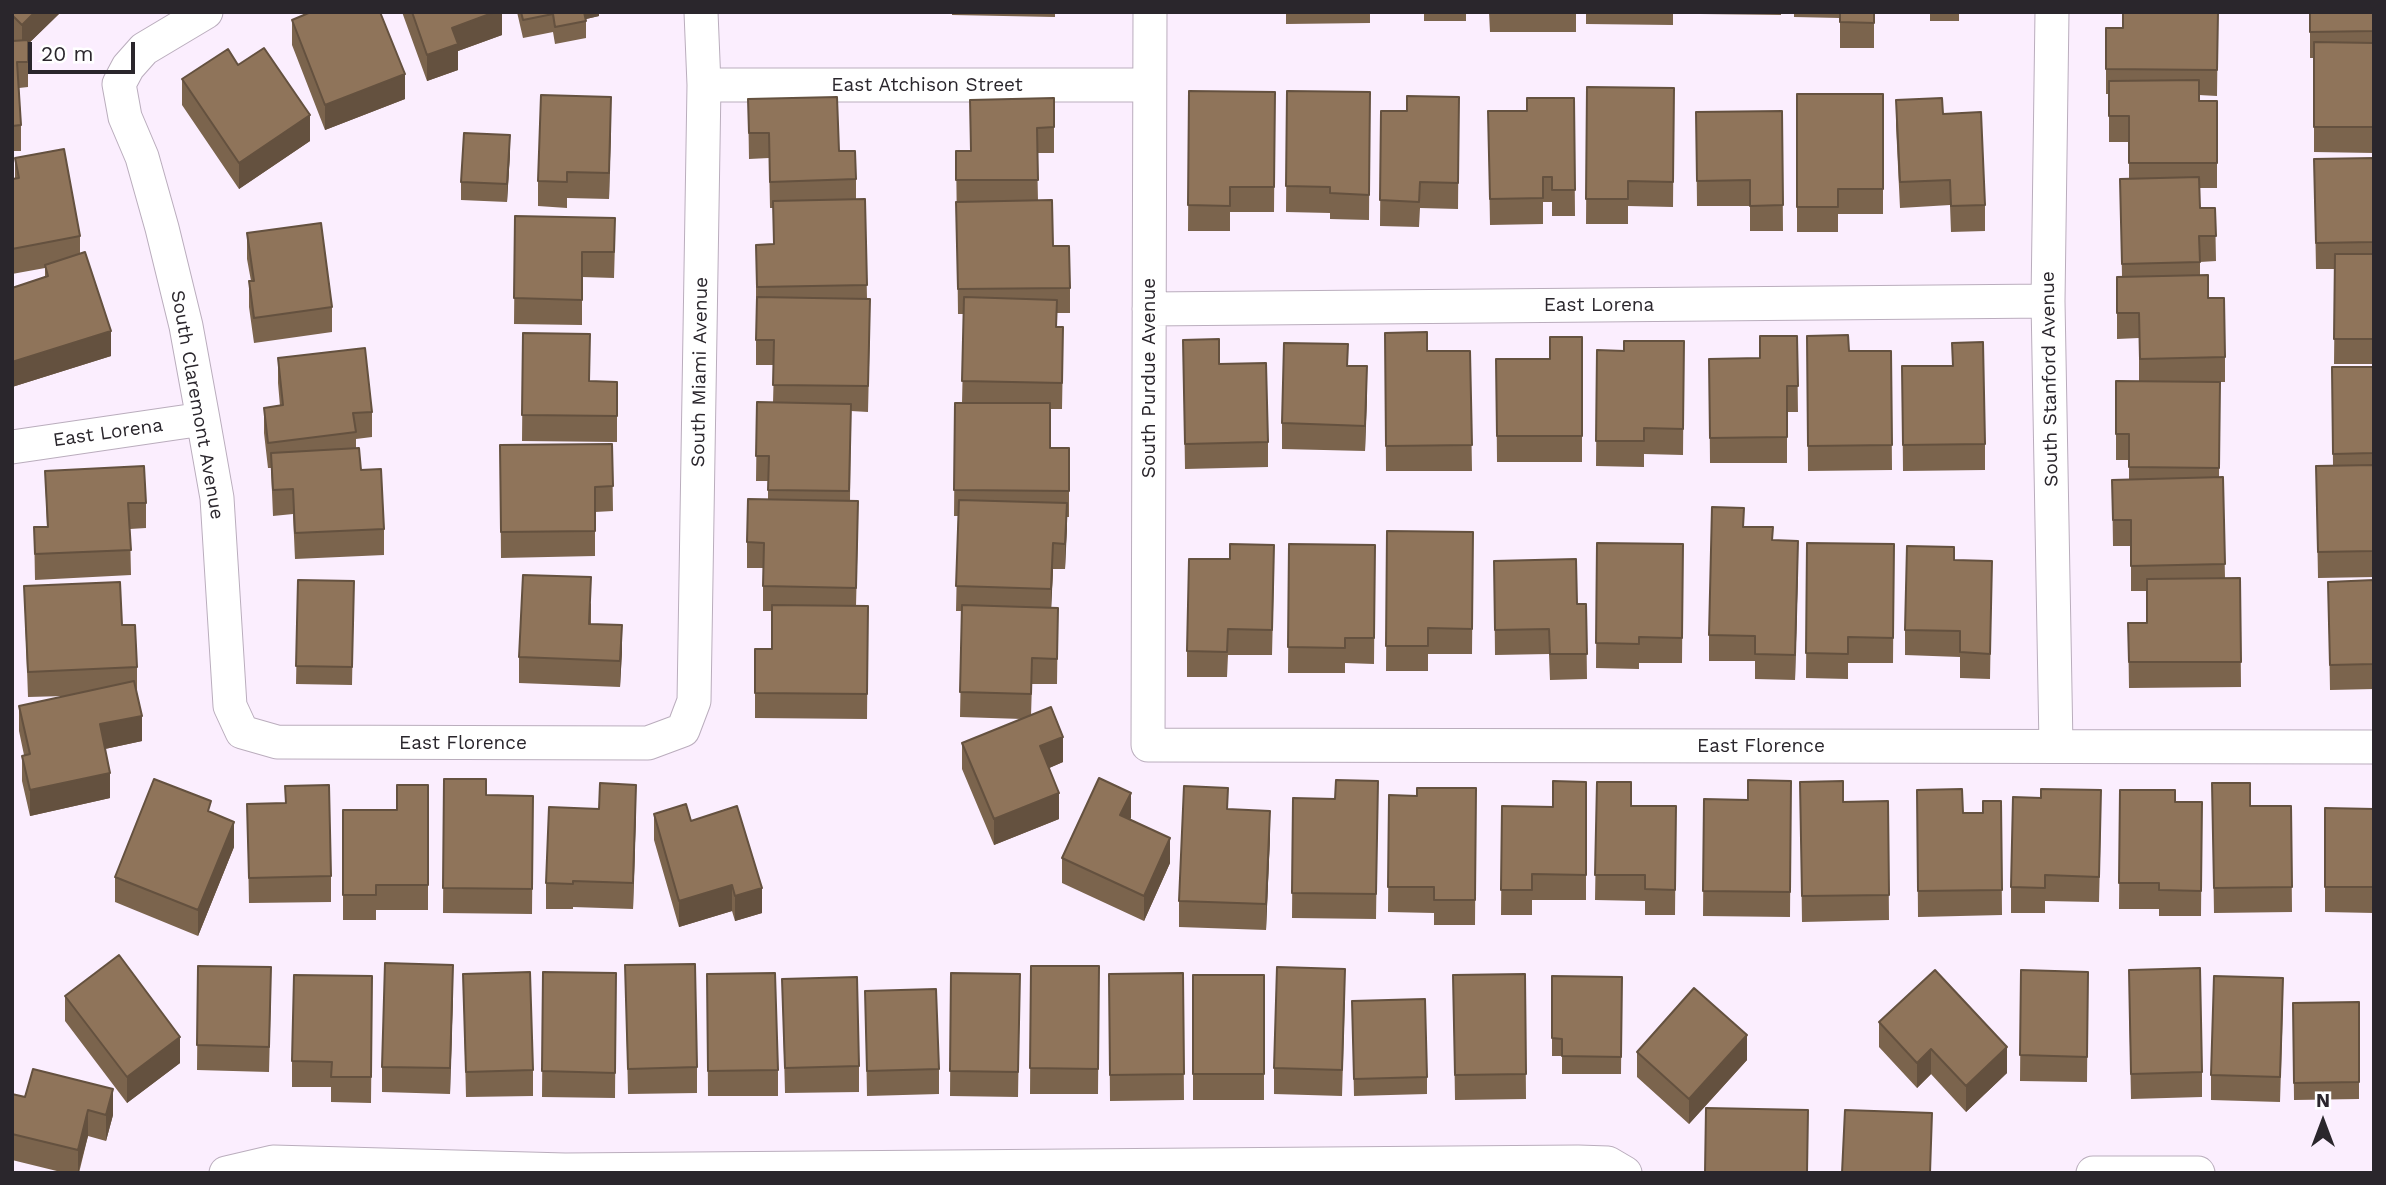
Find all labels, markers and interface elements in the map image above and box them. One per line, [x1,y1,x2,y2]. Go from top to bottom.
scale bar [32,28,138,72]
text: 20 m [41,41,93,66]
street label: East Atchison Street [831,74,1023,96]
street label: South Stanford Avenue [2037,271,2063,487]
street label: South Miami Avenue [687,277,713,467]
street label: South Purdue Avenue [1138,278,1160,478]
street label: South Claremont Avenue [166,289,228,521]
street label: East Lorena [1544,294,1654,316]
street label: East Lorena [52,414,164,452]
street label: East Florence [399,732,527,754]
street label: East Florence [1697,735,1825,757]
north arrow [2288,1087,2358,1157]
text: N [2316,1089,2330,1112]

